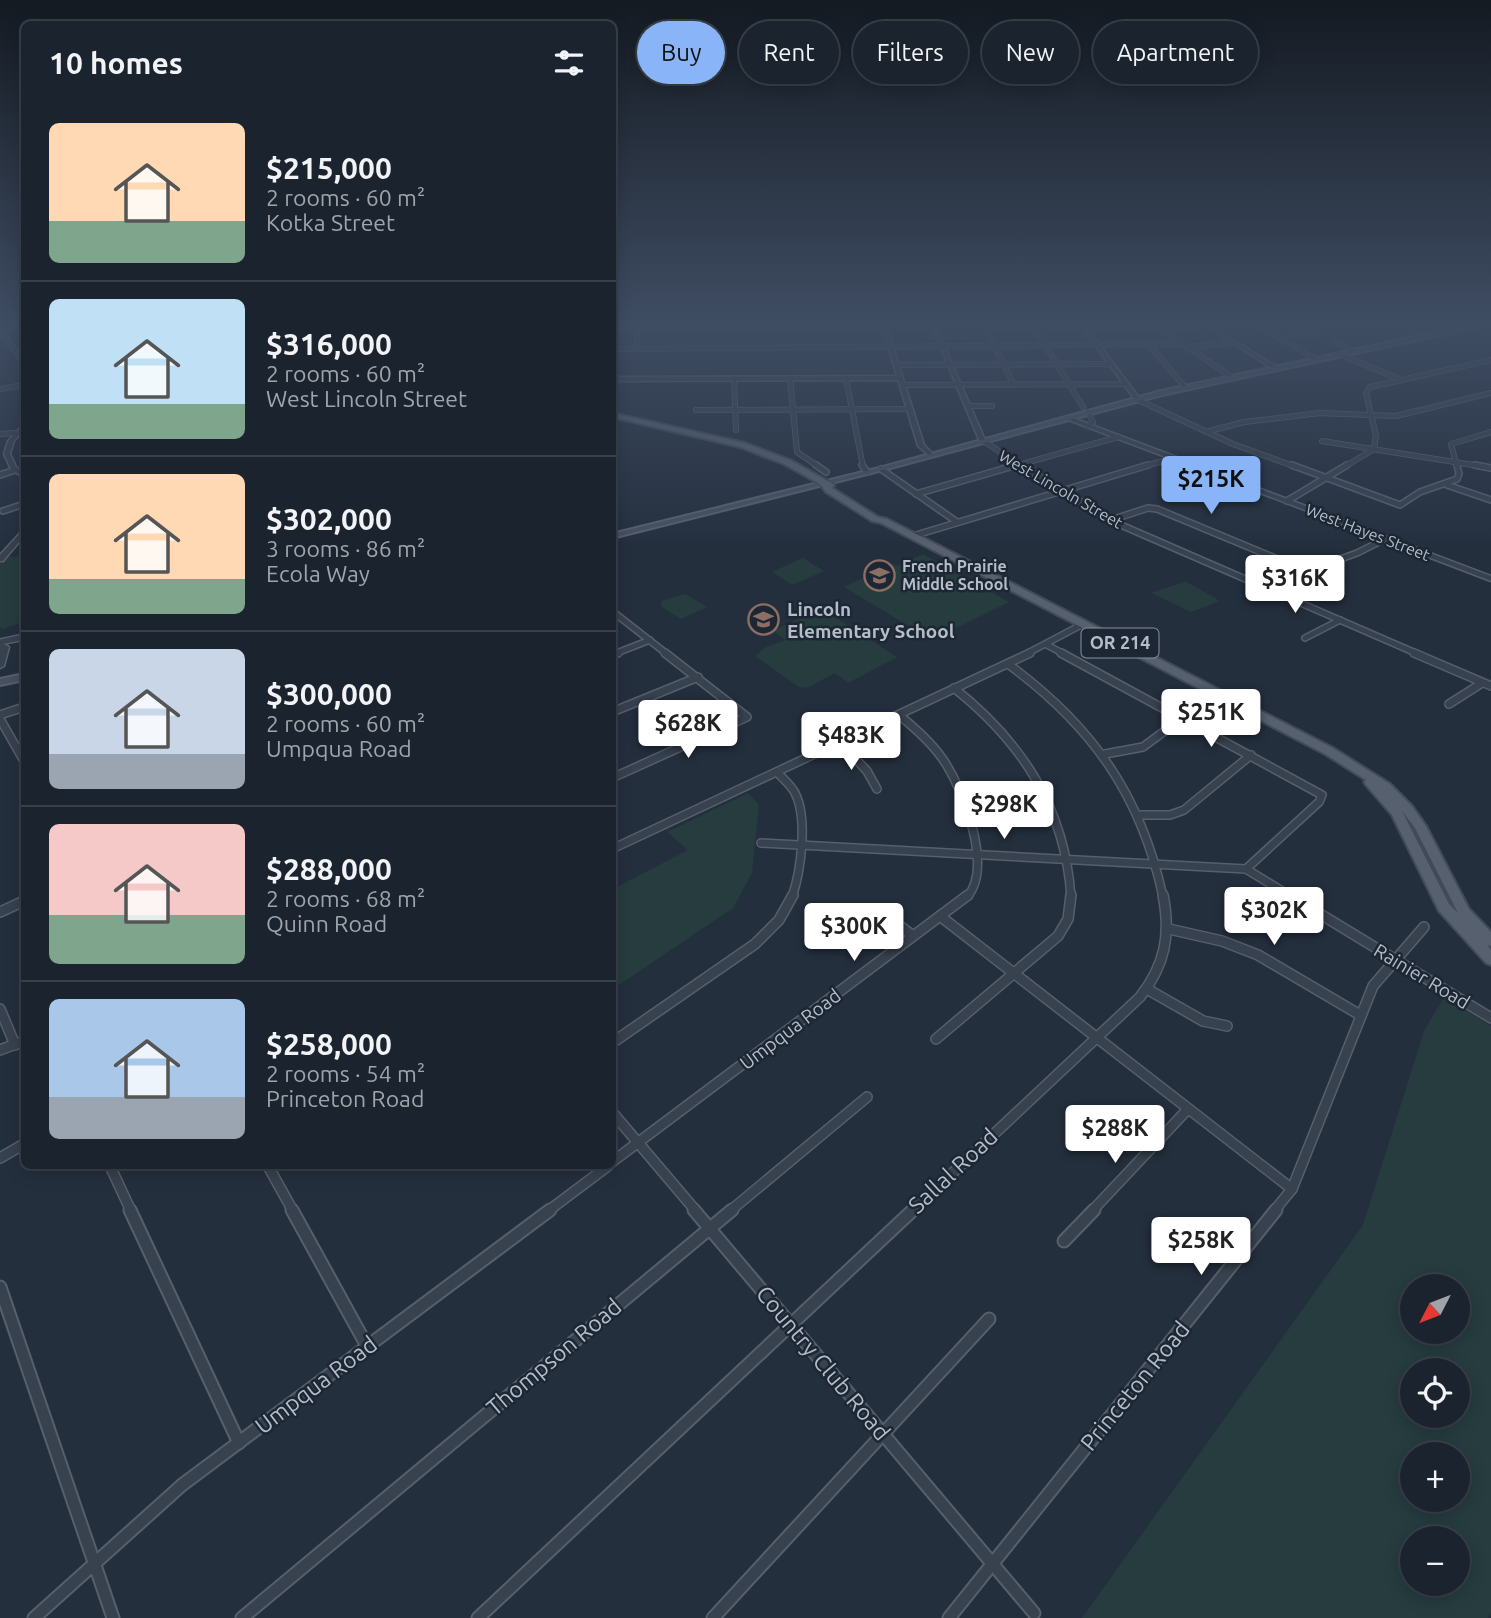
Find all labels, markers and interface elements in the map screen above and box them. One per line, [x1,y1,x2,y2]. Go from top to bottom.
chip: Buy [637,21,725,84]
chip: Rent [739,21,839,84]
chip: Filters [853,21,968,84]
chip: New [982,21,1079,84]
chip: Apartment [1093,21,1258,84]
icon: filters [550,44,588,82]
text: 10 homes [49,46,183,80]
icon: home [105,151,189,235]
text: $215,000 [266,151,392,185]
text: 2 rooms · 60 m² [266,185,425,210]
text: Kotka Street [266,210,395,235]
icon: home [105,327,189,411]
text: $316,000 [266,327,392,361]
text: 2 rooms · 60 m² [266,361,425,386]
text: West Lincoln Street [266,386,467,411]
street label: West Lincoln Street [996,446,1127,532]
pin: $215K [1162,456,1260,516]
text: $215K [1177,466,1245,491]
street label: West Hayes Street [1303,500,1433,564]
icon: home [105,502,189,586]
text: $302,000 [266,502,392,536]
text: 3 rooms · 86 m² [266,536,425,561]
pin: $316K [1246,556,1344,615]
place label: French Prairie Middle School [902,557,1008,593]
school or university icon: French Prairie Middle School [862,558,896,592]
text: Ecola Way [266,561,370,586]
text: $316K [1261,565,1329,590]
place label: Lincoln Elementary School [787,598,955,642]
school or university icon: Lincoln Elementary School [747,603,781,637]
road number: OR 214 [1082,628,1158,658]
icon: home [105,677,189,761]
text: $300,000 [266,677,392,711]
pin: $251K [1162,690,1260,749]
text: $251K [1177,699,1245,724]
pin: $628K [639,700,737,760]
text: $628K [654,710,722,735]
text: 2 rooms · 60 m² [266,711,425,736]
pin: $483K [802,712,900,772]
text: $483K [817,722,885,747]
text: Umpqua Road [266,736,412,761]
pin: $298K [955,782,1053,841]
text: $298K [970,791,1038,816]
icon: home [105,852,189,936]
text: $288,000 [266,852,392,886]
text: 2 rooms · 68 m² [266,886,425,911]
pin: $302K [1225,888,1323,947]
text: $302K [1240,897,1308,922]
pin: $300K [805,904,903,963]
text: Quinn Road [266,911,387,936]
text: $300K [820,913,888,938]
street label: Rainier Road [1370,939,1474,1013]
street label: Umpqua Road [735,984,845,1074]
icon: home [105,1027,189,1111]
text: $258,000 [266,1027,392,1061]
text: 2 rooms · 54 m² [266,1061,425,1086]
text: Princeton Road [266,1086,424,1111]
pin: $288K [1066,1106,1164,1165]
text: $288K [1081,1115,1149,1140]
street label: Sallal Road [903,1123,1002,1218]
pin: $258K [1152,1218,1250,1277]
text: $258K [1167,1227,1235,1252]
north arrow [1400,1274,1470,1344]
map controls [1400,1274,1470,1596]
street label: Country Club Road [752,1281,895,1445]
street label: Thompson Road [481,1293,626,1420]
street label: Princeton Road [1075,1316,1194,1455]
street label: Umpqua Road [250,1331,381,1438]
button: locate [1400,1358,1470,1428]
button: + [1400,1442,1470,1512]
button: − [1400,1526,1470,1596]

